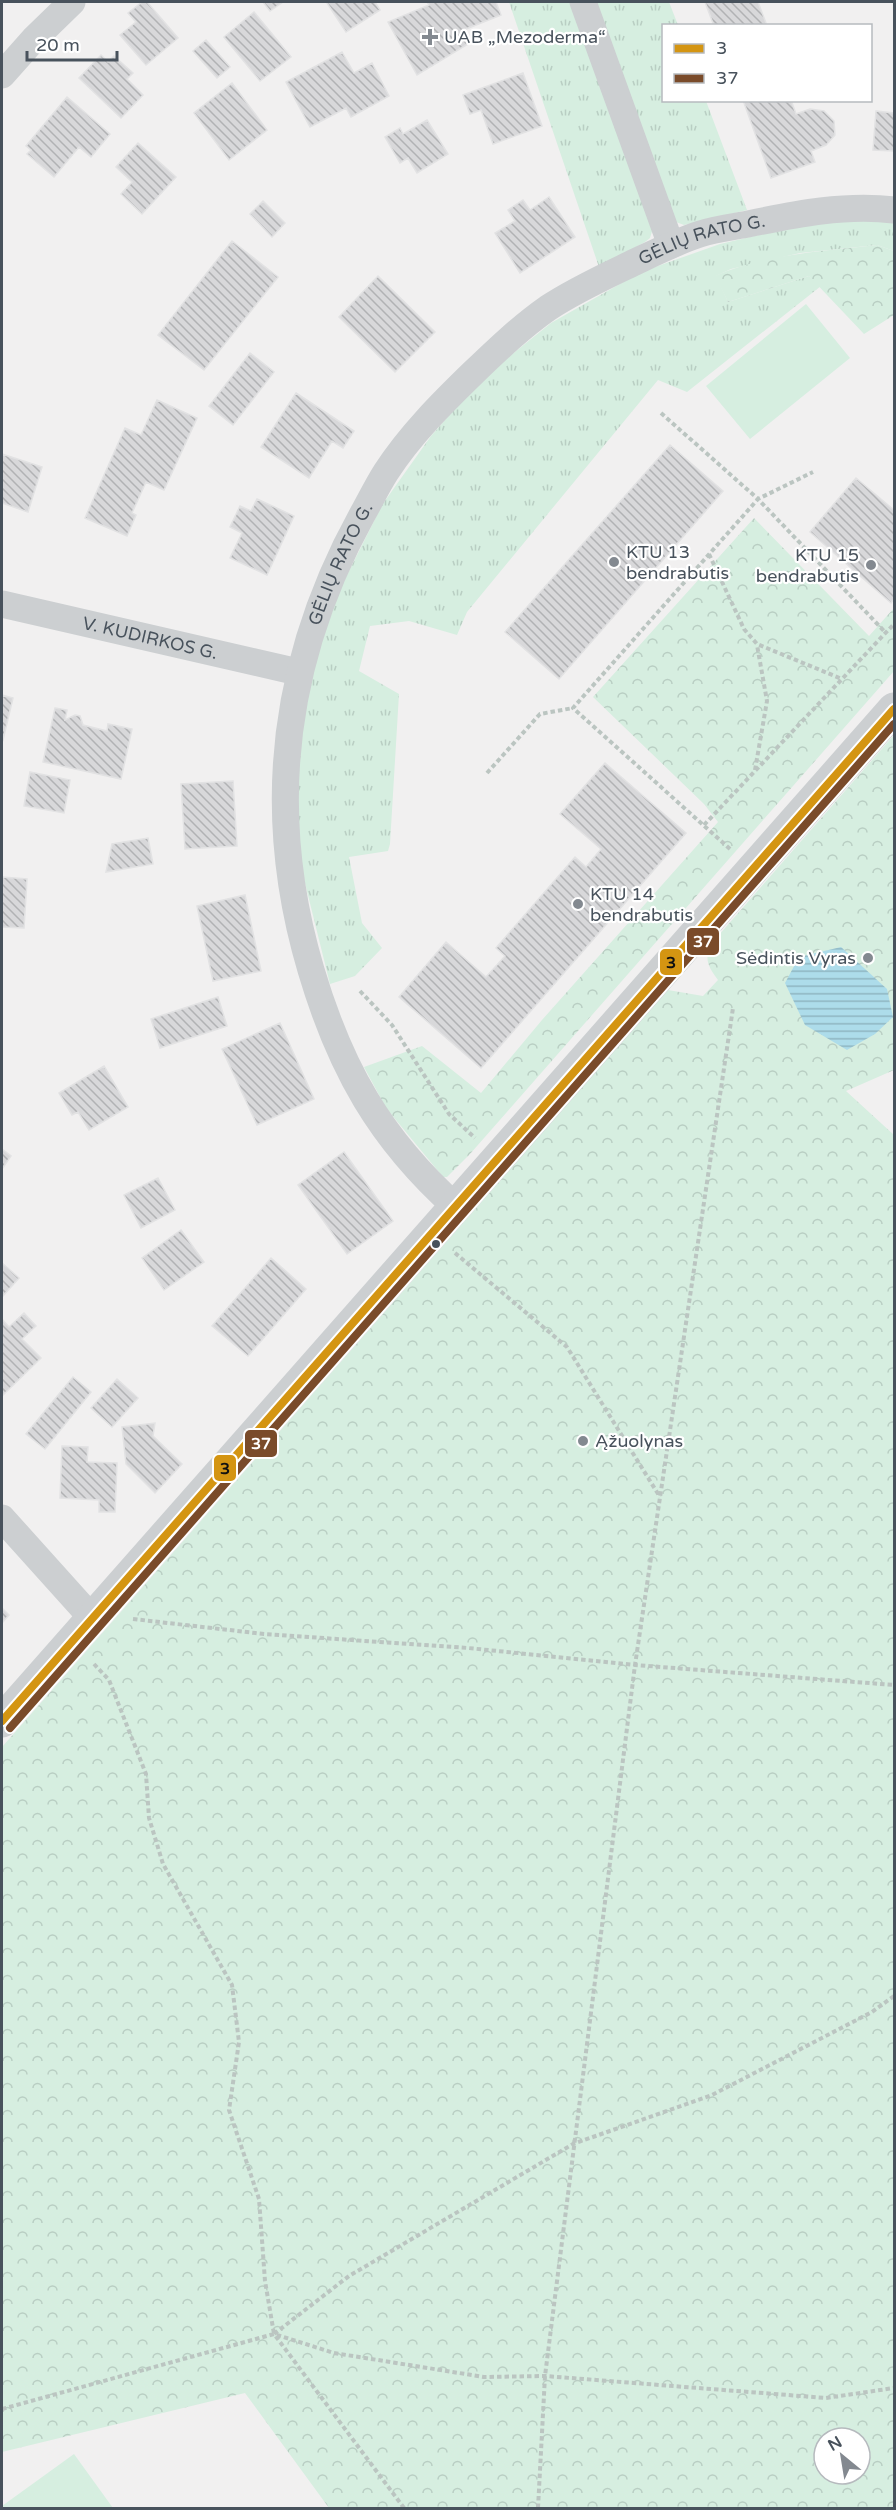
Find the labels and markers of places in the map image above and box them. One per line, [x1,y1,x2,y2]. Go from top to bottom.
place label: UAB „Mezoderma“ [444,26,606,48]
marker: UAB „Mezoderma“ [421,28,439,46]
place label: KTU 13 bendrabutis [626,541,729,584]
place label: KTU 15 bendrabutis [756,544,859,587]
marker: KTU 13 bendrabutis [607,555,621,569]
marker: KTU 15 bendrabutis [864,558,878,572]
place label: KTU 14 bendrabutis [590,883,693,926]
marker: KTU 14 bendrabutis [571,897,585,911]
place label: Sėdintis Vyras [736,947,856,969]
marker: Sėdintis Vyras [861,951,875,965]
unlabelled marker [430,1238,442,1250]
place label: Ąžuolynas [595,1430,683,1452]
marker: Ąžuolynas [576,1434,590,1448]

